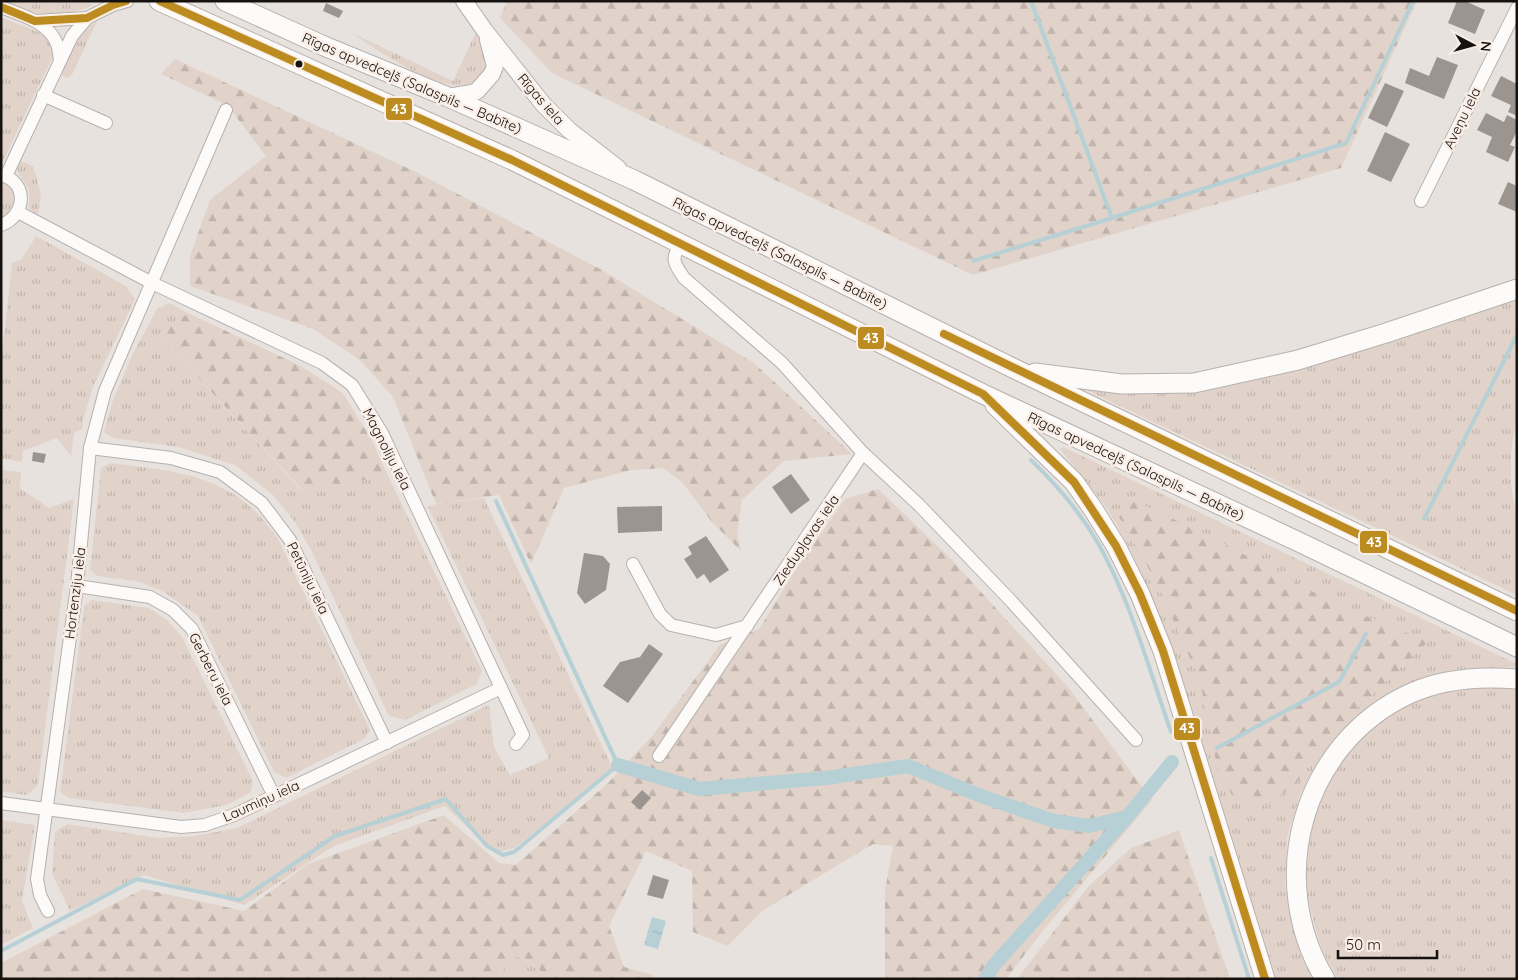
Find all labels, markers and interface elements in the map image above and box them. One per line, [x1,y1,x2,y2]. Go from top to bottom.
north arrow [1448,20,1498,70]
street label: Rīgas apvedceļš (Salaspils — Babīte) [300,28,524,138]
text: N [1476,40,1495,52]
unlabelled marker [294,59,304,69]
street label: Rīgas iela [514,69,568,129]
street label: Aveņu iela [1439,84,1485,152]
line badge: 43 [385,97,413,121]
text: 43 [391,100,407,118]
street label: Rīgas apvedceļš (Salaspils — Babīte) [670,193,890,313]
line badge: 43 [857,326,885,350]
text: 43 [863,329,879,347]
street label: Magnoliju iela [359,405,415,493]
street label: Rīgas apvedceļš (Salaspils — Babīte) [1025,408,1247,524]
street label: Ziedupļavas iela [769,491,843,589]
line badge: 43 [1359,530,1388,554]
text: 43 [1366,533,1382,551]
street label: Petūniju iela [283,539,333,617]
street label: Hortenziju iela [60,546,90,640]
street label: Gerberu iela [185,630,237,708]
line badge: 43 [1173,717,1201,741]
text: 43 [1179,719,1195,737]
street label: Laumiņu iela [220,776,302,826]
scale bar [1338,928,1437,960]
text: 50 m [1346,935,1381,954]

